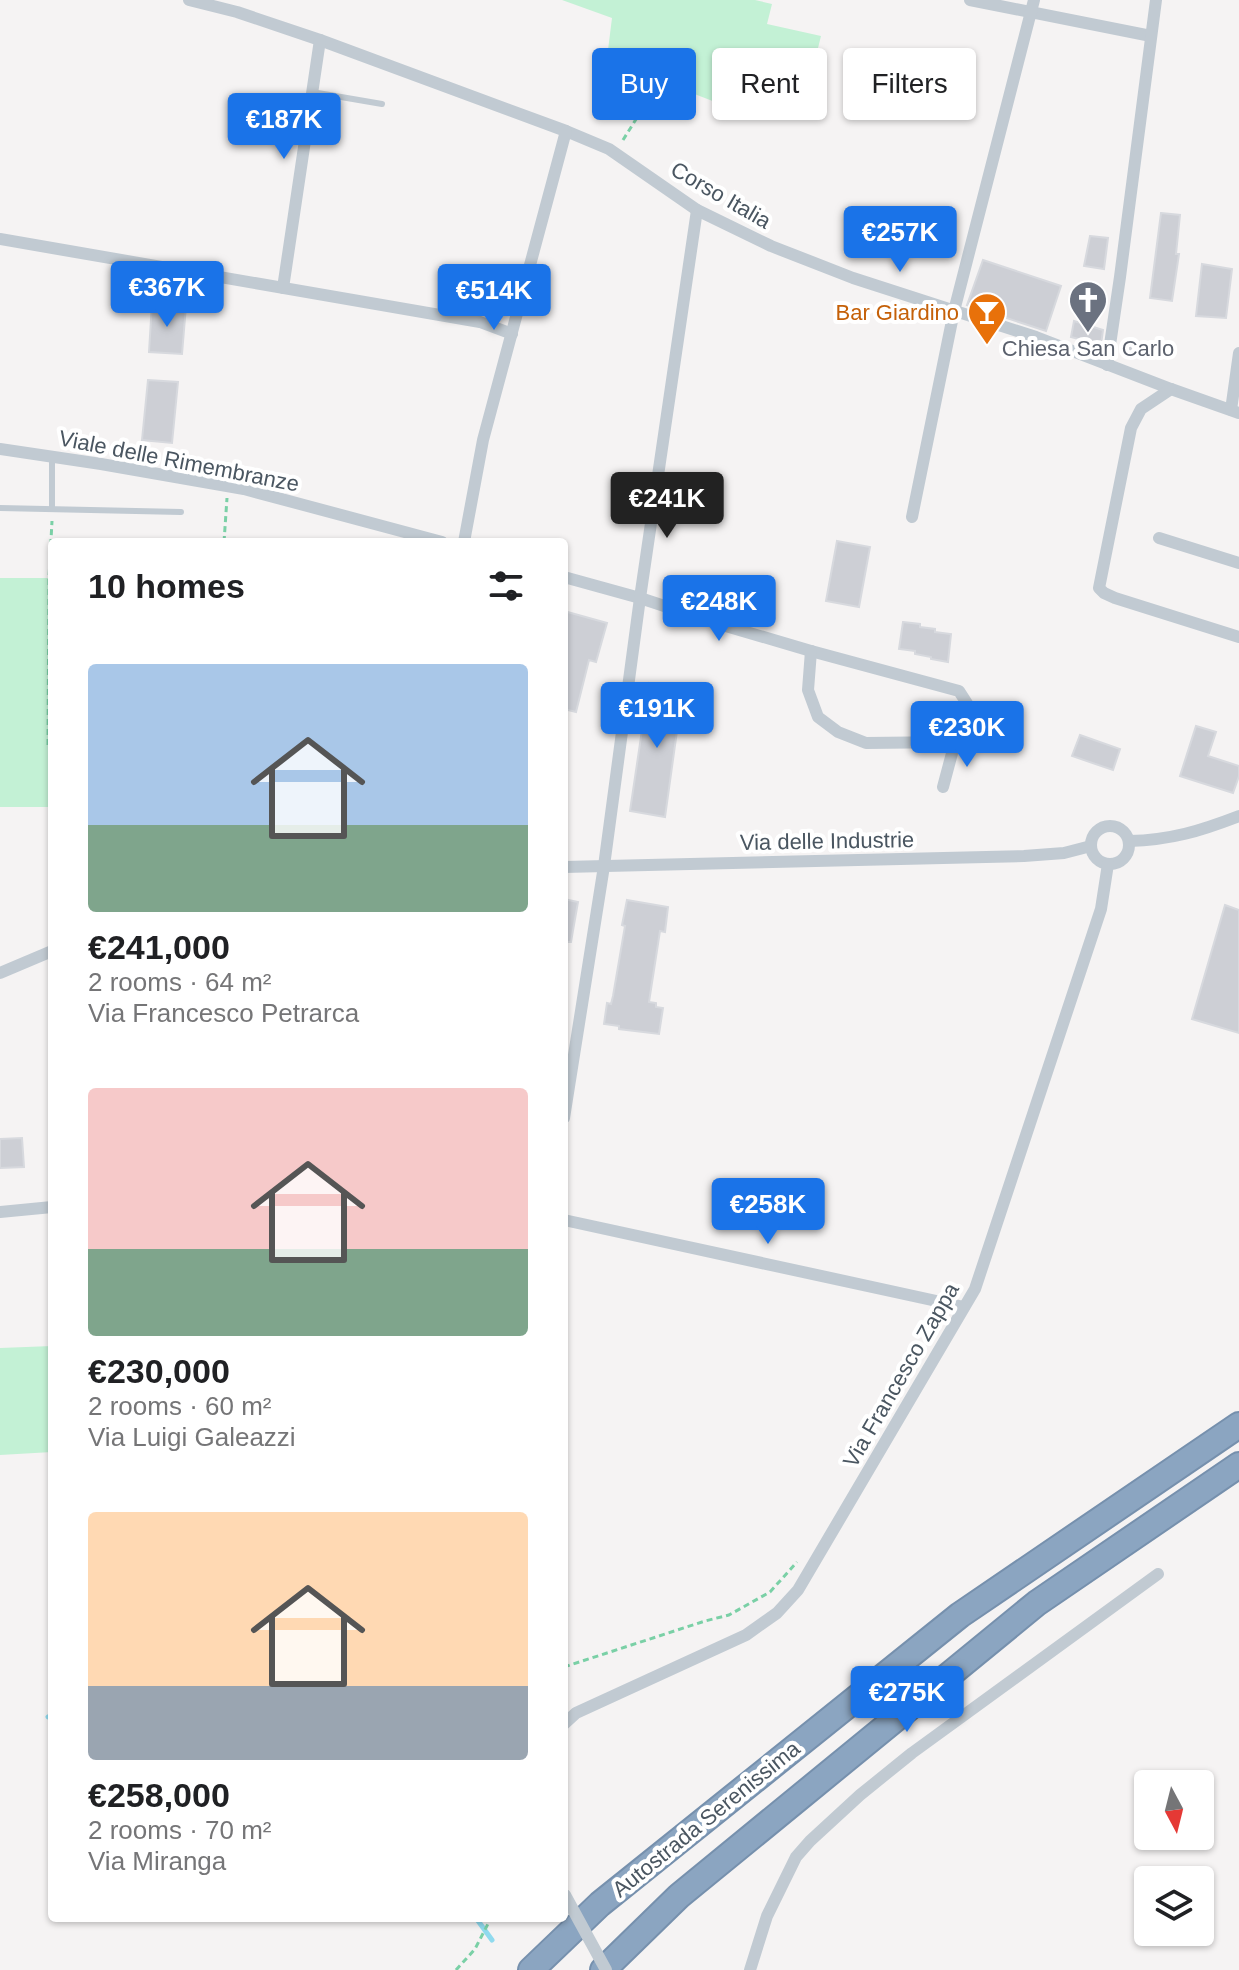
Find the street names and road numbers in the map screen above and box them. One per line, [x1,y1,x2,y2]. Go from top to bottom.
street label: Corso Italia [667,156,776,234]
street label: Viale delle Rimembranze [57,425,301,497]
street label: Via delle Industrie [740,827,914,855]
street label: Via Francesco Zappa [838,1278,964,1472]
street label: Autostrada Serenissima [607,1735,805,1902]

